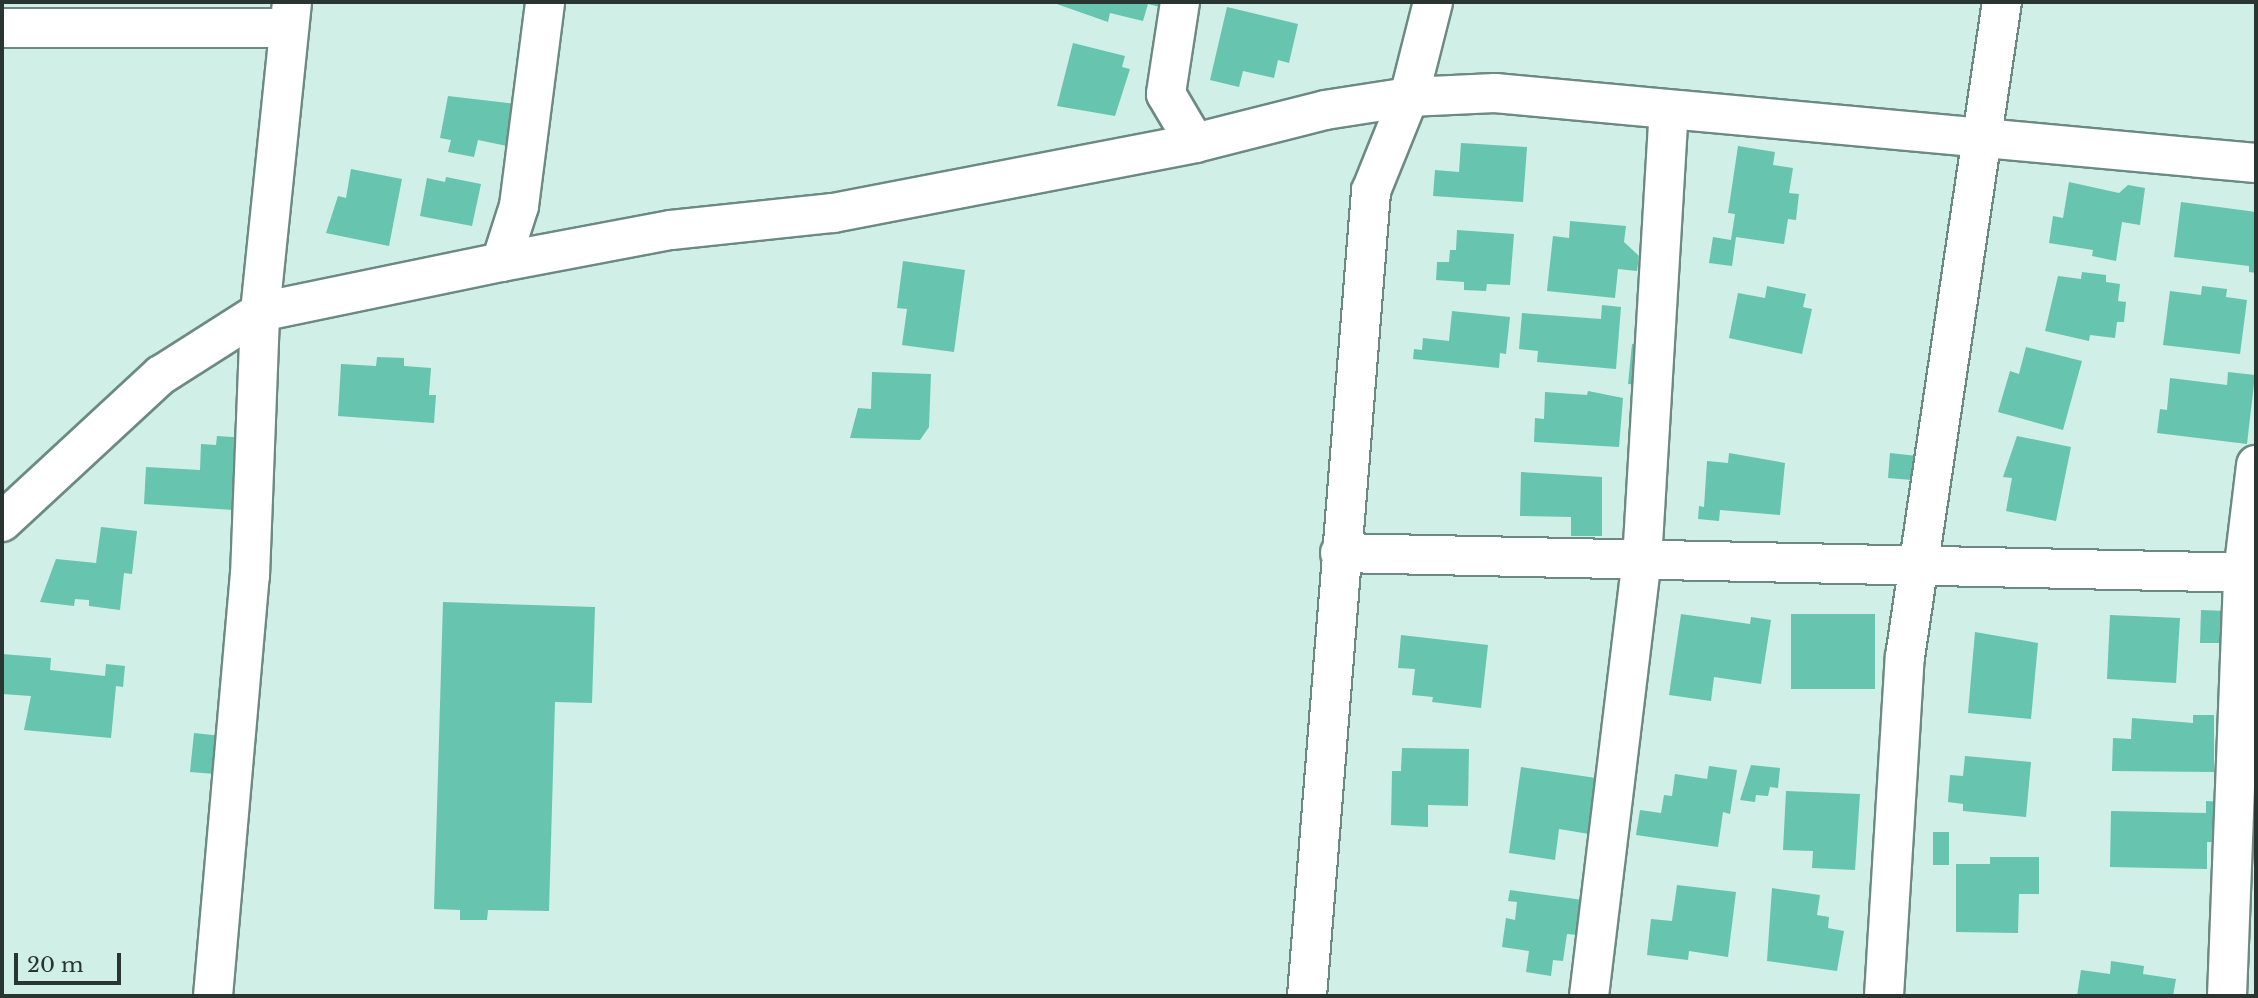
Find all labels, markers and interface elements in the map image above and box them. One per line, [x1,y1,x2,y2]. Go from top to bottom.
scale bar [18,939,124,983]
text: 20 m [27,952,84,978]

